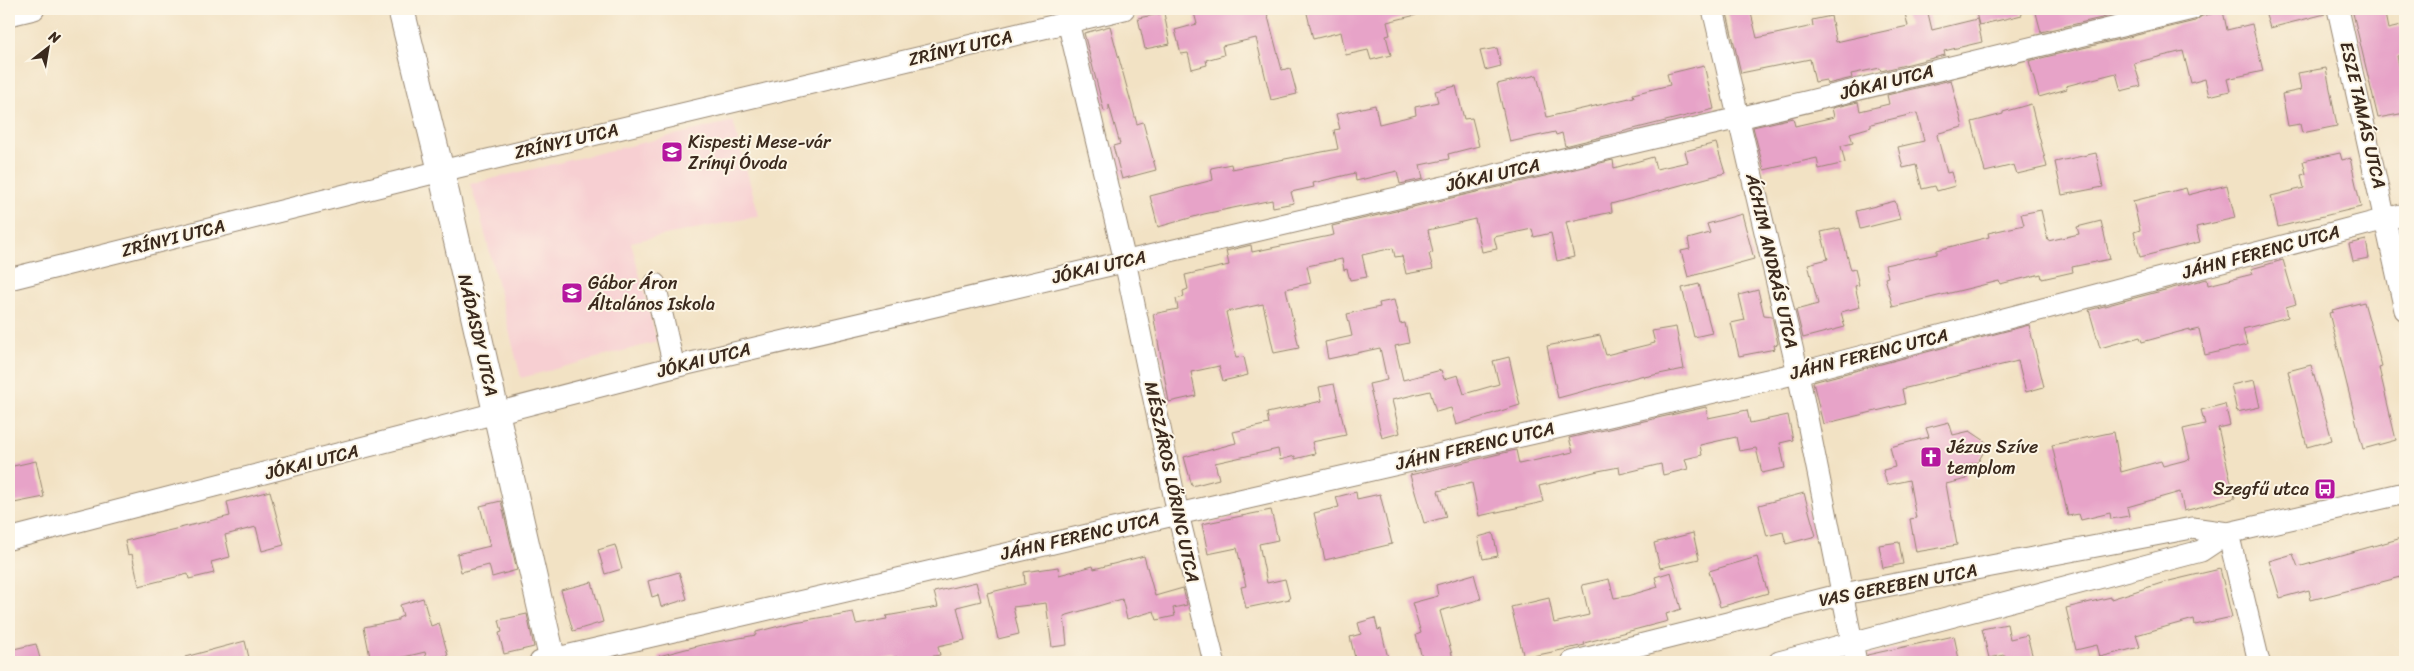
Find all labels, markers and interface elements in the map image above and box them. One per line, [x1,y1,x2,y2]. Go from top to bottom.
street label: ZRÍNYI UTCA [905,20,1015,76]
north arrow [22,22,72,72]
text: N [43,24,65,51]
street label: ESZE TAMÁS UTCA [2331,38,2395,192]
street label: JÓKAI UTCA [1836,55,1937,109]
street label: ZRÍNYI UTCA [511,113,621,169]
place label: Kispesti Mese-vár Zrínyi Óvoda [688,126,832,179]
school or university icon: Kispesti Mese-vár Zrínyi Óvoda [660,140,684,164]
street label: JÓKAI UTCA [1442,149,1543,202]
street label: ÁCHIM ANDRÁS UTCA [1736,169,1808,352]
street label: ZRÍNYI UTCA [118,210,228,266]
street label: JÁHN FERENC UTCA [2178,216,2344,289]
street label: JÓKAI UTCA [1048,241,1149,294]
place label: Gábor Áron Általános Iskola [587,267,715,320]
street label: NÁDASDY UTCA [448,271,508,399]
school or university icon: Gábor Áron Általános Iskola [560,281,584,305]
street label: JÁHN FERENC UTCA [1785,319,1952,389]
street label: JÓKAI UTCA [653,333,754,387]
street label: MÉSZÁROS LŐRINC UTCA [1135,378,1209,586]
street label: JÁHN FERENC UTCA [1391,412,1558,480]
place label: Jézus Szíve templom [1946,431,2038,484]
street label: JÓKAI UTCA [261,435,362,489]
church icon: Jézus Szíve templom [1919,445,1943,469]
place label: Szegfű utca [2213,473,2309,505]
bus stop icon: Szegfű utca [2313,477,2337,501]
street label: JÁHN FERENC UTCA [996,502,1163,570]
street label: VAS GEREBEN UTCA [1816,554,1980,616]

